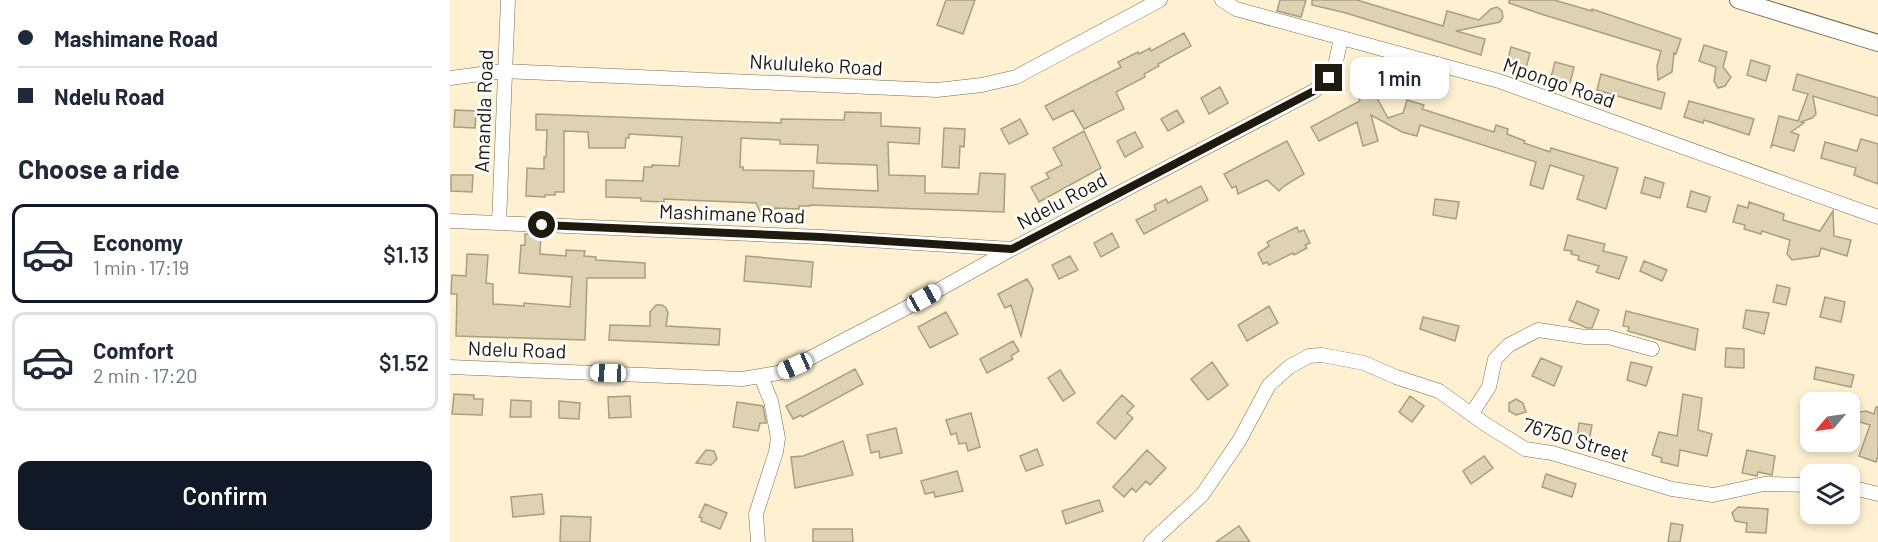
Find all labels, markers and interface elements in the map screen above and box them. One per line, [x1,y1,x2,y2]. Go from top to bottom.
text: Mashimane Road [54,25,218,51]
street label: Amandla Road [469,49,497,173]
street label: Nkululeko Road [749,49,883,79]
street label: Mpongo Road [1500,52,1618,112]
callout: 1 min [1350,57,1449,99]
route end [1315,64,1342,91]
text: 1 min [1378,66,1421,90]
text: Ndelu Road [54,83,165,109]
text: Choose a ride [18,152,180,184]
street label: Ndelu Road [1012,166,1111,234]
street label: Mashimane Road [659,198,806,228]
route start [528,211,555,238]
icon: car [21,227,75,281]
text: Economy [93,229,183,255]
text: $1.13 [383,241,429,267]
text: 1 min · 17:19 [93,255,189,279]
car [904,281,944,315]
icon: car [21,335,75,389]
street label: Ndelu Road [467,335,567,363]
text: Comfort [93,337,174,363]
text: $1.52 [379,349,429,375]
car [775,350,815,382]
text: 2 min · 17:20 [93,363,198,387]
car [590,363,626,383]
north arrow [1800,392,1860,452]
map controls [1800,392,1860,524]
street label: 76750 Street [1520,412,1632,467]
button: Confirm [18,461,432,530]
button: layers [1800,464,1860,524]

